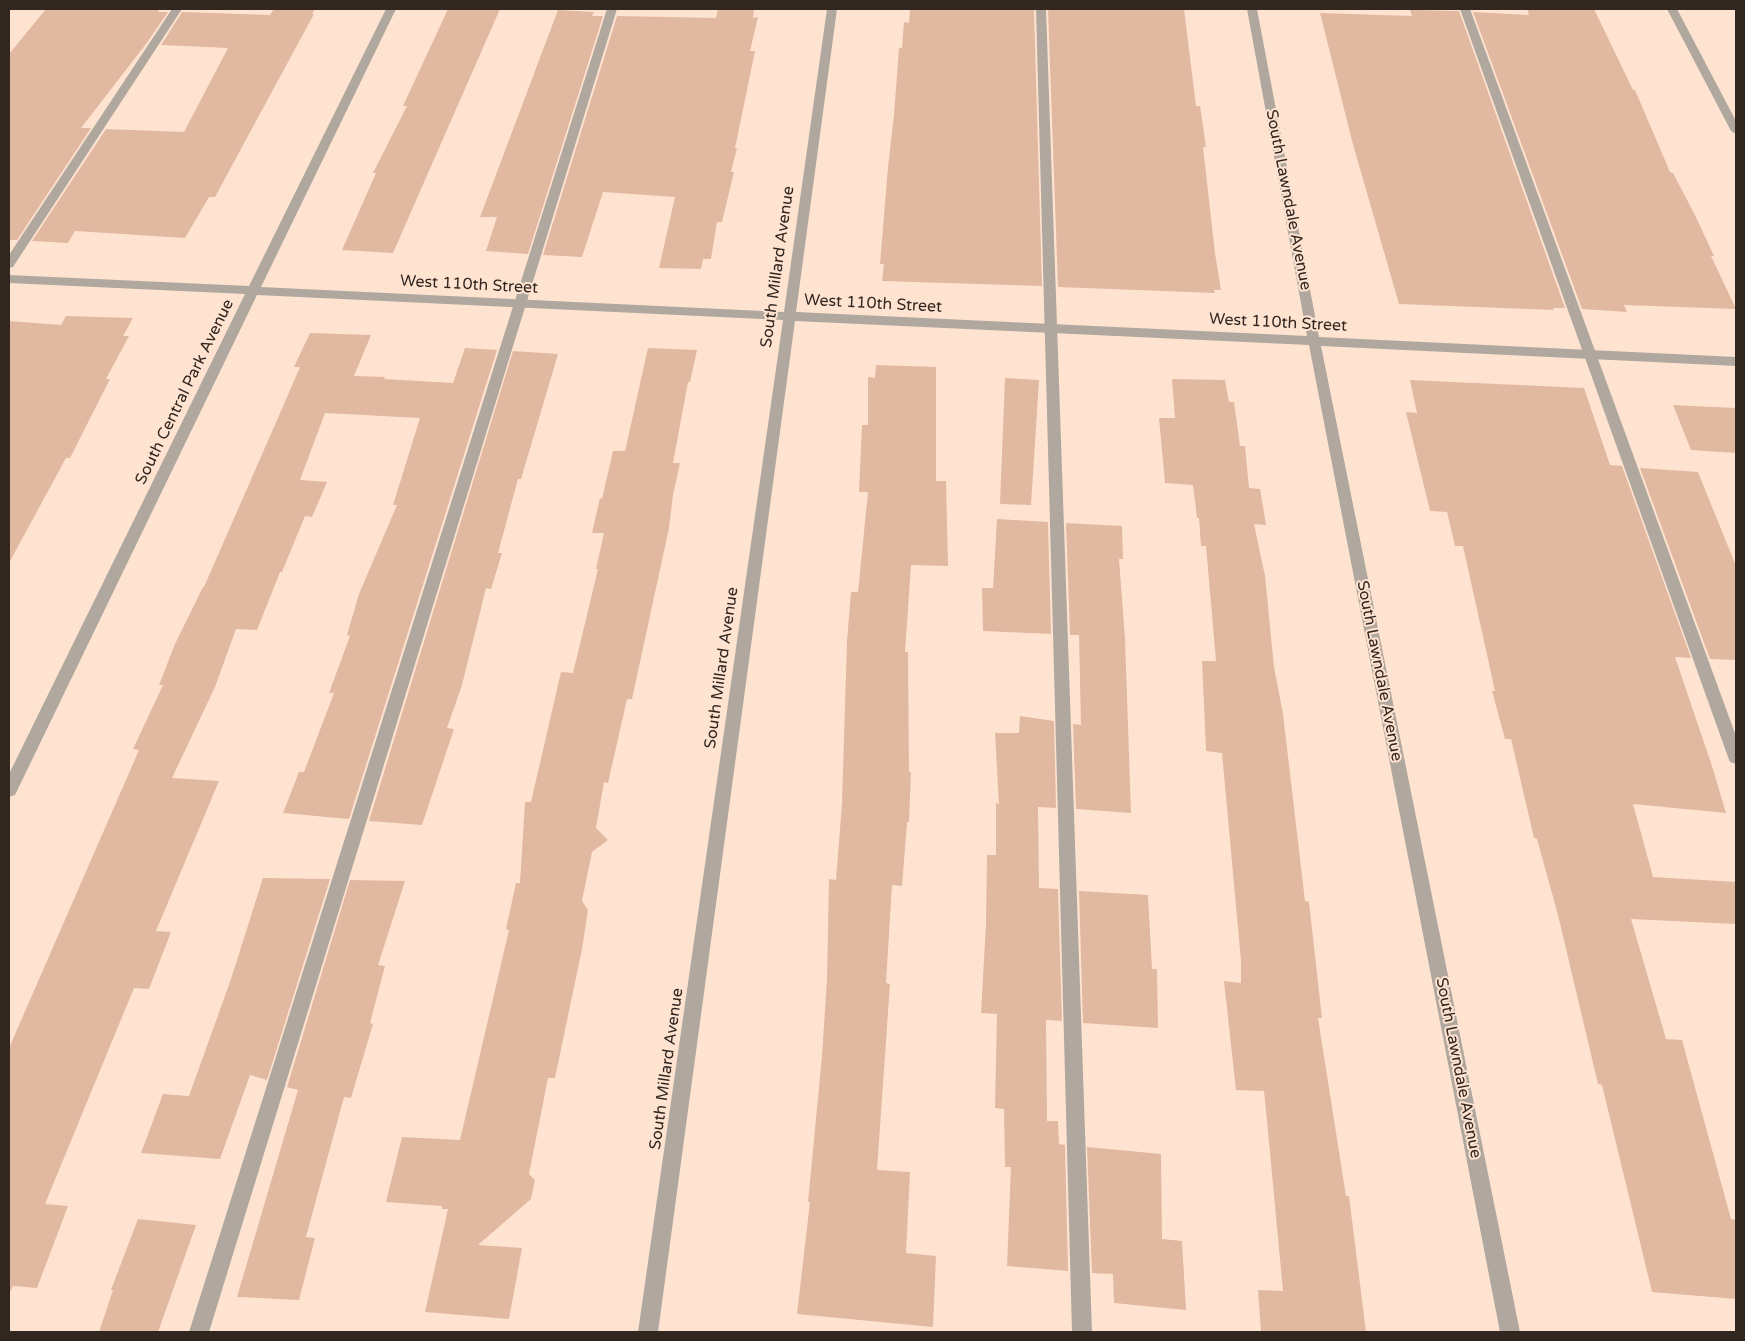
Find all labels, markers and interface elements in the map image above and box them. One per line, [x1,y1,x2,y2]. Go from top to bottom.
street label: South Lawndale Avenue [1261,108,1315,292]
street label: South Millard Avenue [757,185,799,349]
street label: West 110th Street [399,272,539,298]
street label: West 110th Street [803,291,943,317]
street label: South Central Park Avenue [132,296,238,488]
street label: West 110th Street [1208,310,1348,336]
street label: South Lawndale Avenue [1352,579,1406,763]
street label: South Millard Avenue [701,586,743,750]
street label: South Lawndale Avenue [1431,976,1485,1160]
street label: South Millard Avenue [646,987,688,1151]

